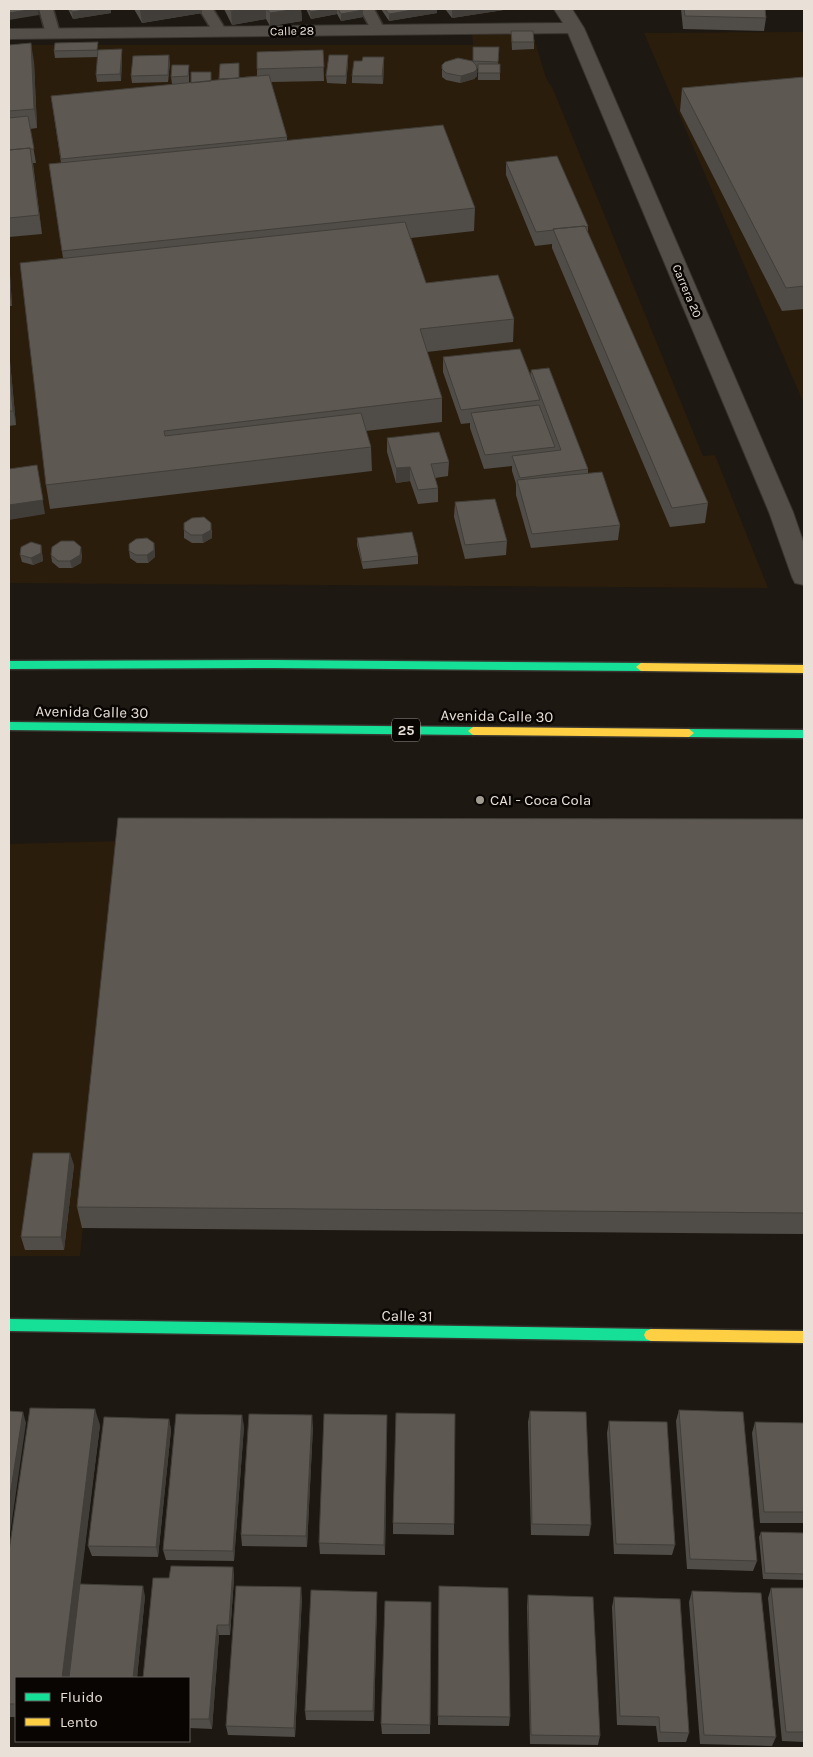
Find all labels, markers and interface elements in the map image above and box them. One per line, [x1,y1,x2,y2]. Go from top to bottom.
street label: Calle 28 [270,24,314,38]
street label: Carrera 20 [669,262,705,320]
street label: Avenida Calle 30 [36,702,149,722]
street label: Avenida Calle 30 [441,706,554,726]
road number: 25 [392,718,420,742]
place label: CAI - Coca Cola [490,791,591,809]
marker: CAI - Coca Cola [474,794,486,806]
street label: Calle 31 [381,1307,433,1325]
legend [15,1677,190,1742]
text: Fluido [60,1688,103,1706]
text: Lento [60,1713,98,1731]

